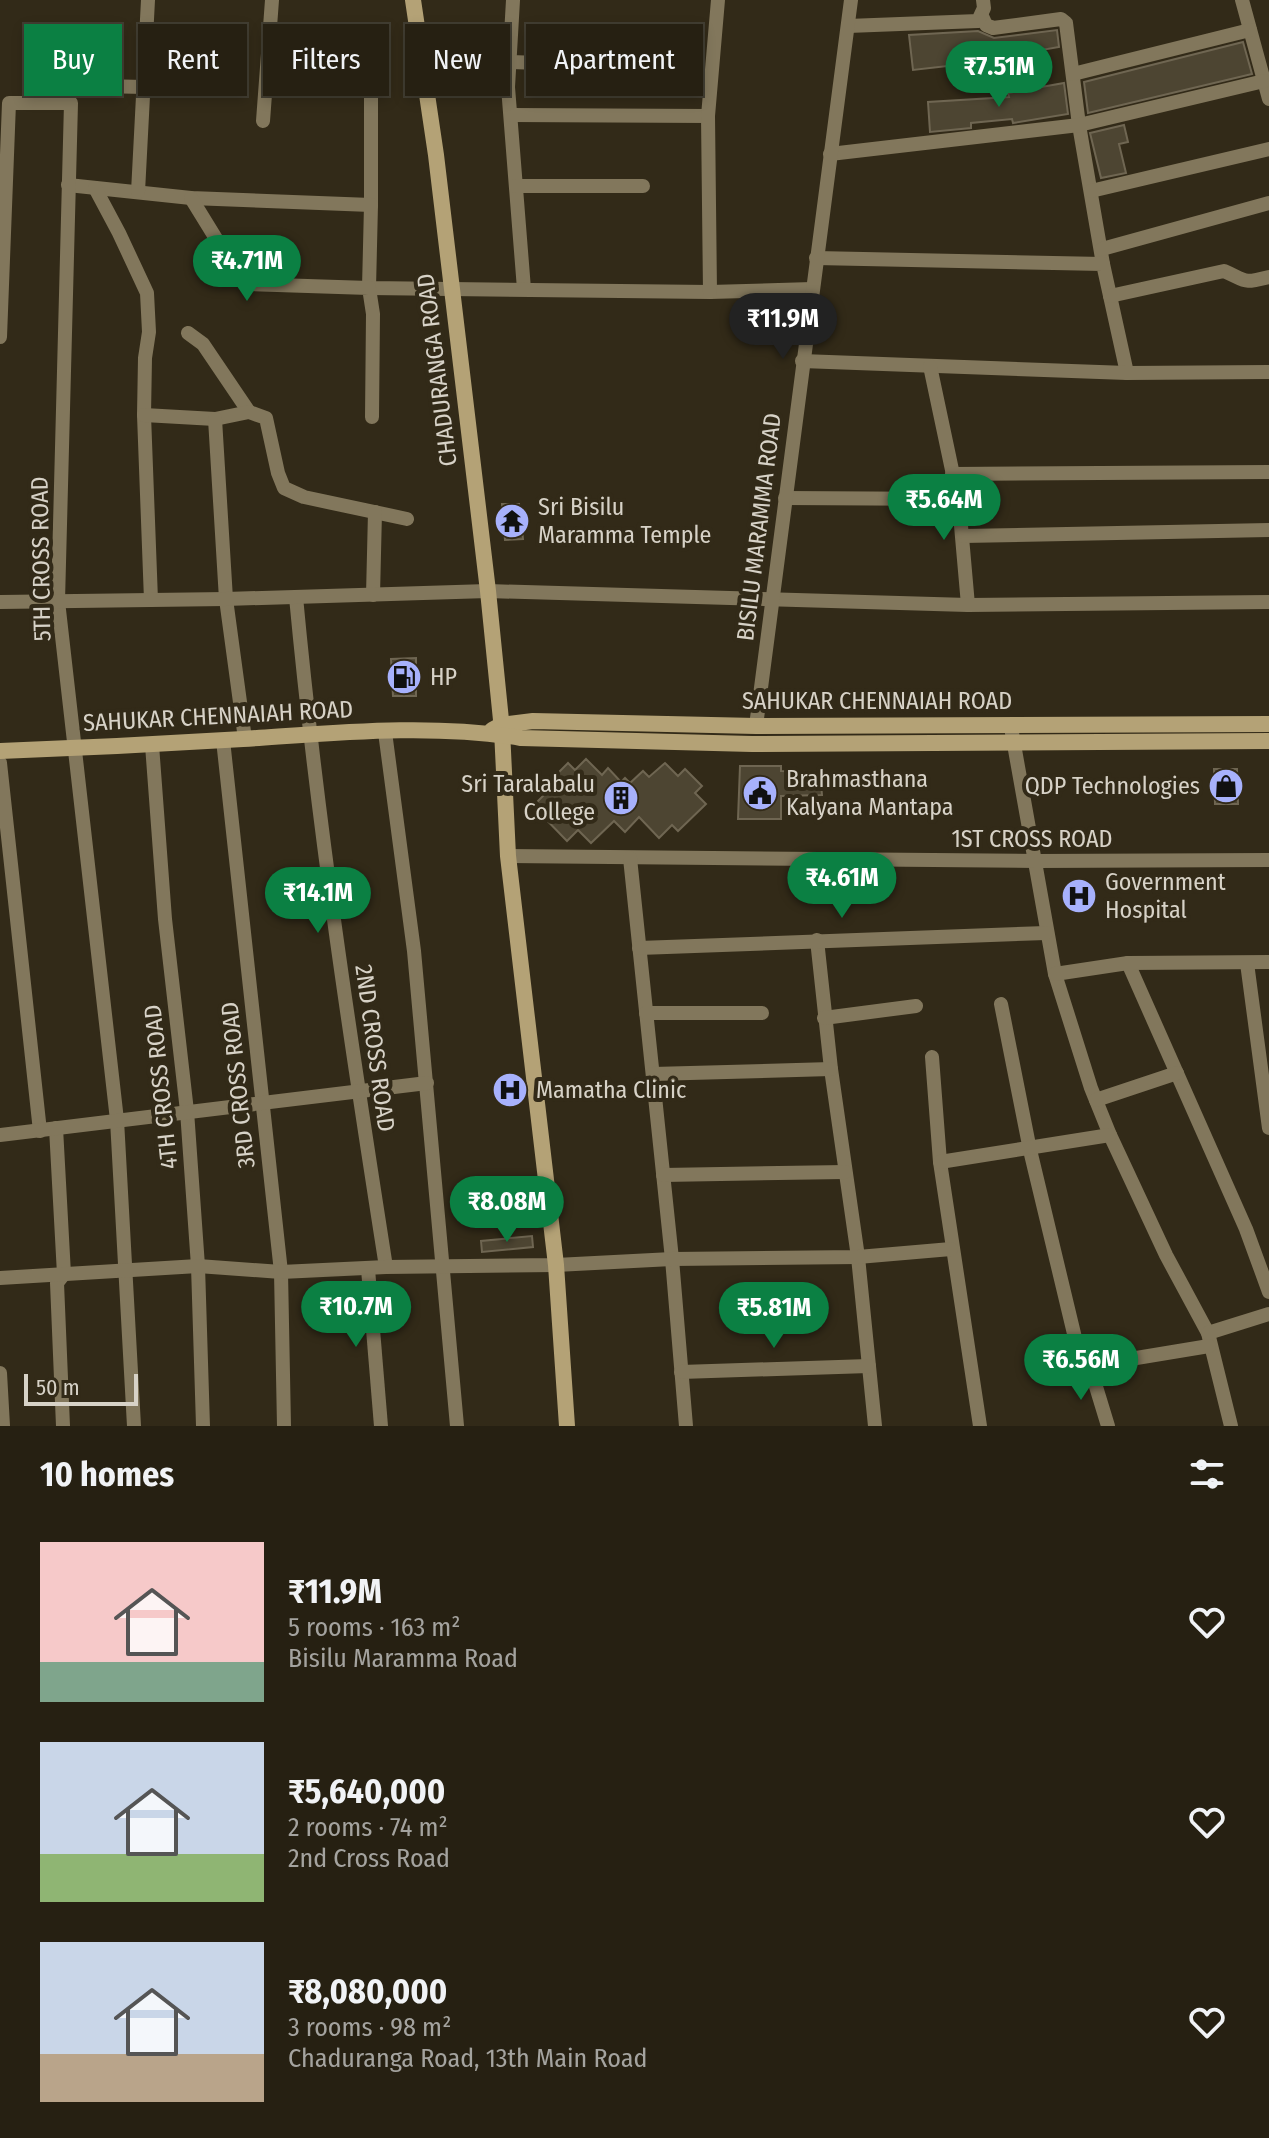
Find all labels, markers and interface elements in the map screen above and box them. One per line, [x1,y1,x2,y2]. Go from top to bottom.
chip: Buy [24,24,122,96]
chip: Rent [138,24,247,96]
chip: Filters [263,24,389,96]
chip: New [405,24,510,96]
chip: Apartment [526,24,703,96]
pin: ₹7.51M [934,41,1064,109]
text: ₹7.51M [963,51,1035,82]
pin: ₹4.71M [182,235,312,303]
text: ₹4.71M [211,245,283,276]
street label: CHADURANGA ROAD [411,272,463,468]
pin: ₹11.9M [718,293,848,361]
text: ₹11.9M [747,303,819,334]
street label: BISILU MARAMMA ROAD [731,411,787,643]
pin: ₹5.64M [879,474,1009,542]
street label: 5TH CROSS ROAD [26,476,56,642]
text: ₹5.64M [906,484,982,515]
place label: Sri Bisilu Maramma Temple [538,493,711,549]
temple icon: Sri Bisilu Maramma Temple [493,502,531,540]
fuel station icon: HP [385,658,423,696]
place label: HP [430,663,457,691]
street label: SAHUKAR CHENNAIAH ROAD [742,687,1012,715]
street label: SAHUKAR CHENNAIAH ROAD [82,695,354,737]
place label: Brahmasthana Kalyana Mantapa [786,765,954,821]
shop icon: QDP Technologies [1207,767,1245,805]
place label: Sri Taralabalu College [461,770,595,826]
place label: QDP Technologies [1025,772,1200,800]
public building icon: Brahmasthana Kalyana Mantapa [741,774,779,812]
building icon: Sri Taralabalu College [602,779,640,817]
street label: 1ST CROSS ROAD [951,825,1113,853]
pin: ₹4.61M [777,852,907,920]
text: ₹4.61M [805,862,879,893]
pin: ₹14.1M [253,867,383,935]
place label: Government Hospital [1105,868,1226,924]
text: ₹14.1M [283,877,353,908]
hospital icon: Government Hospital [1060,877,1098,915]
street label: 2ND CROSS ROAD [349,963,401,1133]
street label: 3RD CROSS ROAD [215,1000,261,1170]
street label: 4TH CROSS ROAD [138,1003,184,1171]
hospital icon: Mamatha Clinic [491,1071,529,1109]
place label: Mamatha Clinic [536,1076,686,1104]
pin: ₹8.08M [442,1176,572,1244]
text: ₹8.08M [468,1186,546,1217]
pin: ₹10.7M [291,1281,421,1349]
pin: ₹5.81M [709,1282,839,1350]
text: ₹10.7M [319,1291,393,1322]
text: ₹5.81M [737,1292,811,1323]
pin: ₹6.56M [1016,1334,1146,1402]
text: ₹6.56M [1042,1344,1120,1375]
scale bar [24,1370,138,1406]
text: 50 m [36,1374,80,1401]
icon: filters [1185,1452,1229,1496]
text: 10 homes [40,1454,174,1495]
text: ₹11.9M [288,1571,382,1612]
icon: home [104,1574,200,1670]
icon: heart [1185,1600,1229,1644]
text: 5 rooms · 163 m² [288,1612,461,1643]
text: Bisilu Maramma Road [288,1643,518,1674]
text: ₹5,640,000 [288,1771,445,1812]
icon: home [104,1774,200,1870]
icon: heart [1185,1800,1229,1844]
text: 2 rooms · 74 m² [288,1812,448,1843]
text: 2nd Cross Road [288,1843,450,1874]
text: ₹8,080,000 [288,1971,447,2012]
icon: home [104,1974,200,2070]
icon: heart [1185,2000,1229,2044]
text: 3 rooms · 98 m² [288,2012,451,2043]
text: Chaduranga Road, 13th Main Road [288,2043,647,2074]

